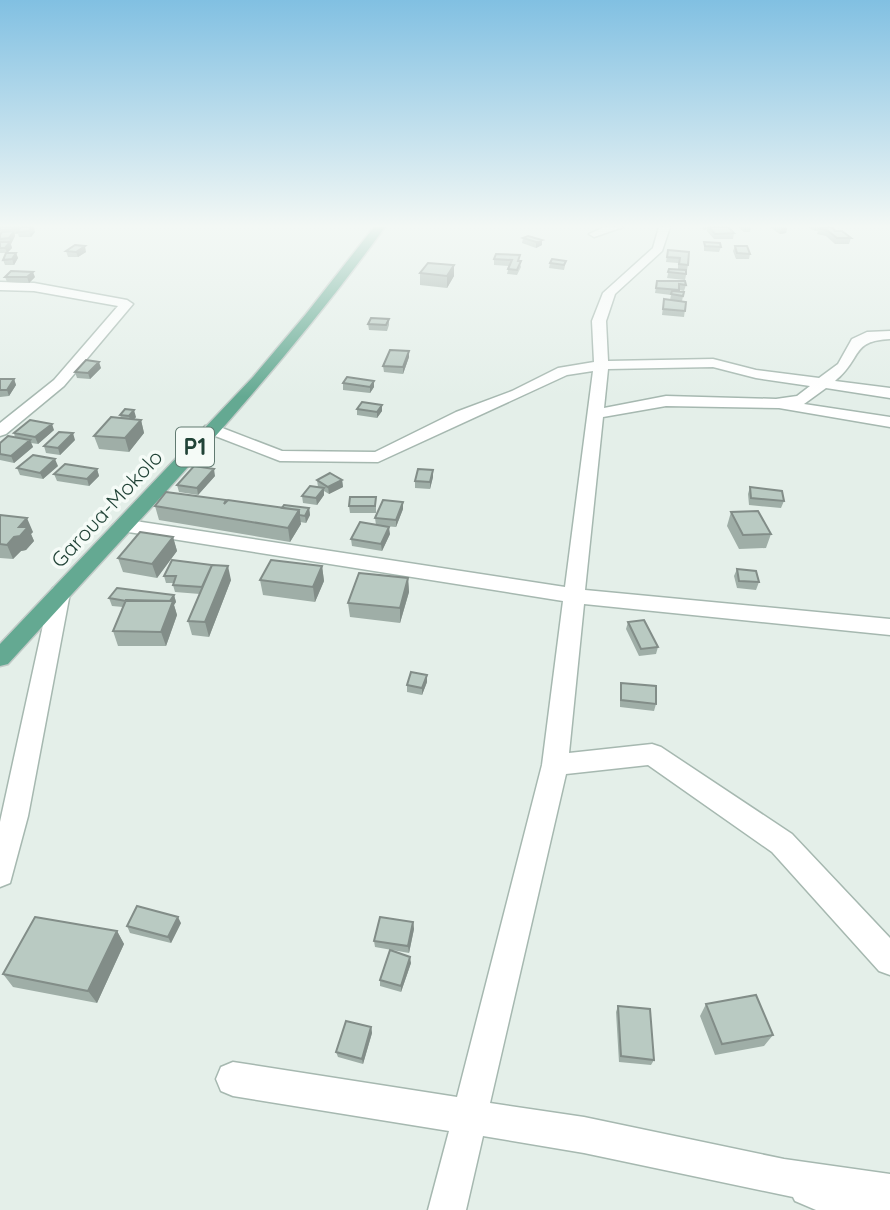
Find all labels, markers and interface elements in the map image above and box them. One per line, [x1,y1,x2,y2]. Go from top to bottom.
road number: P1 [176,428,214,466]
street label: Garoua-Mokolo [45,444,167,573]

